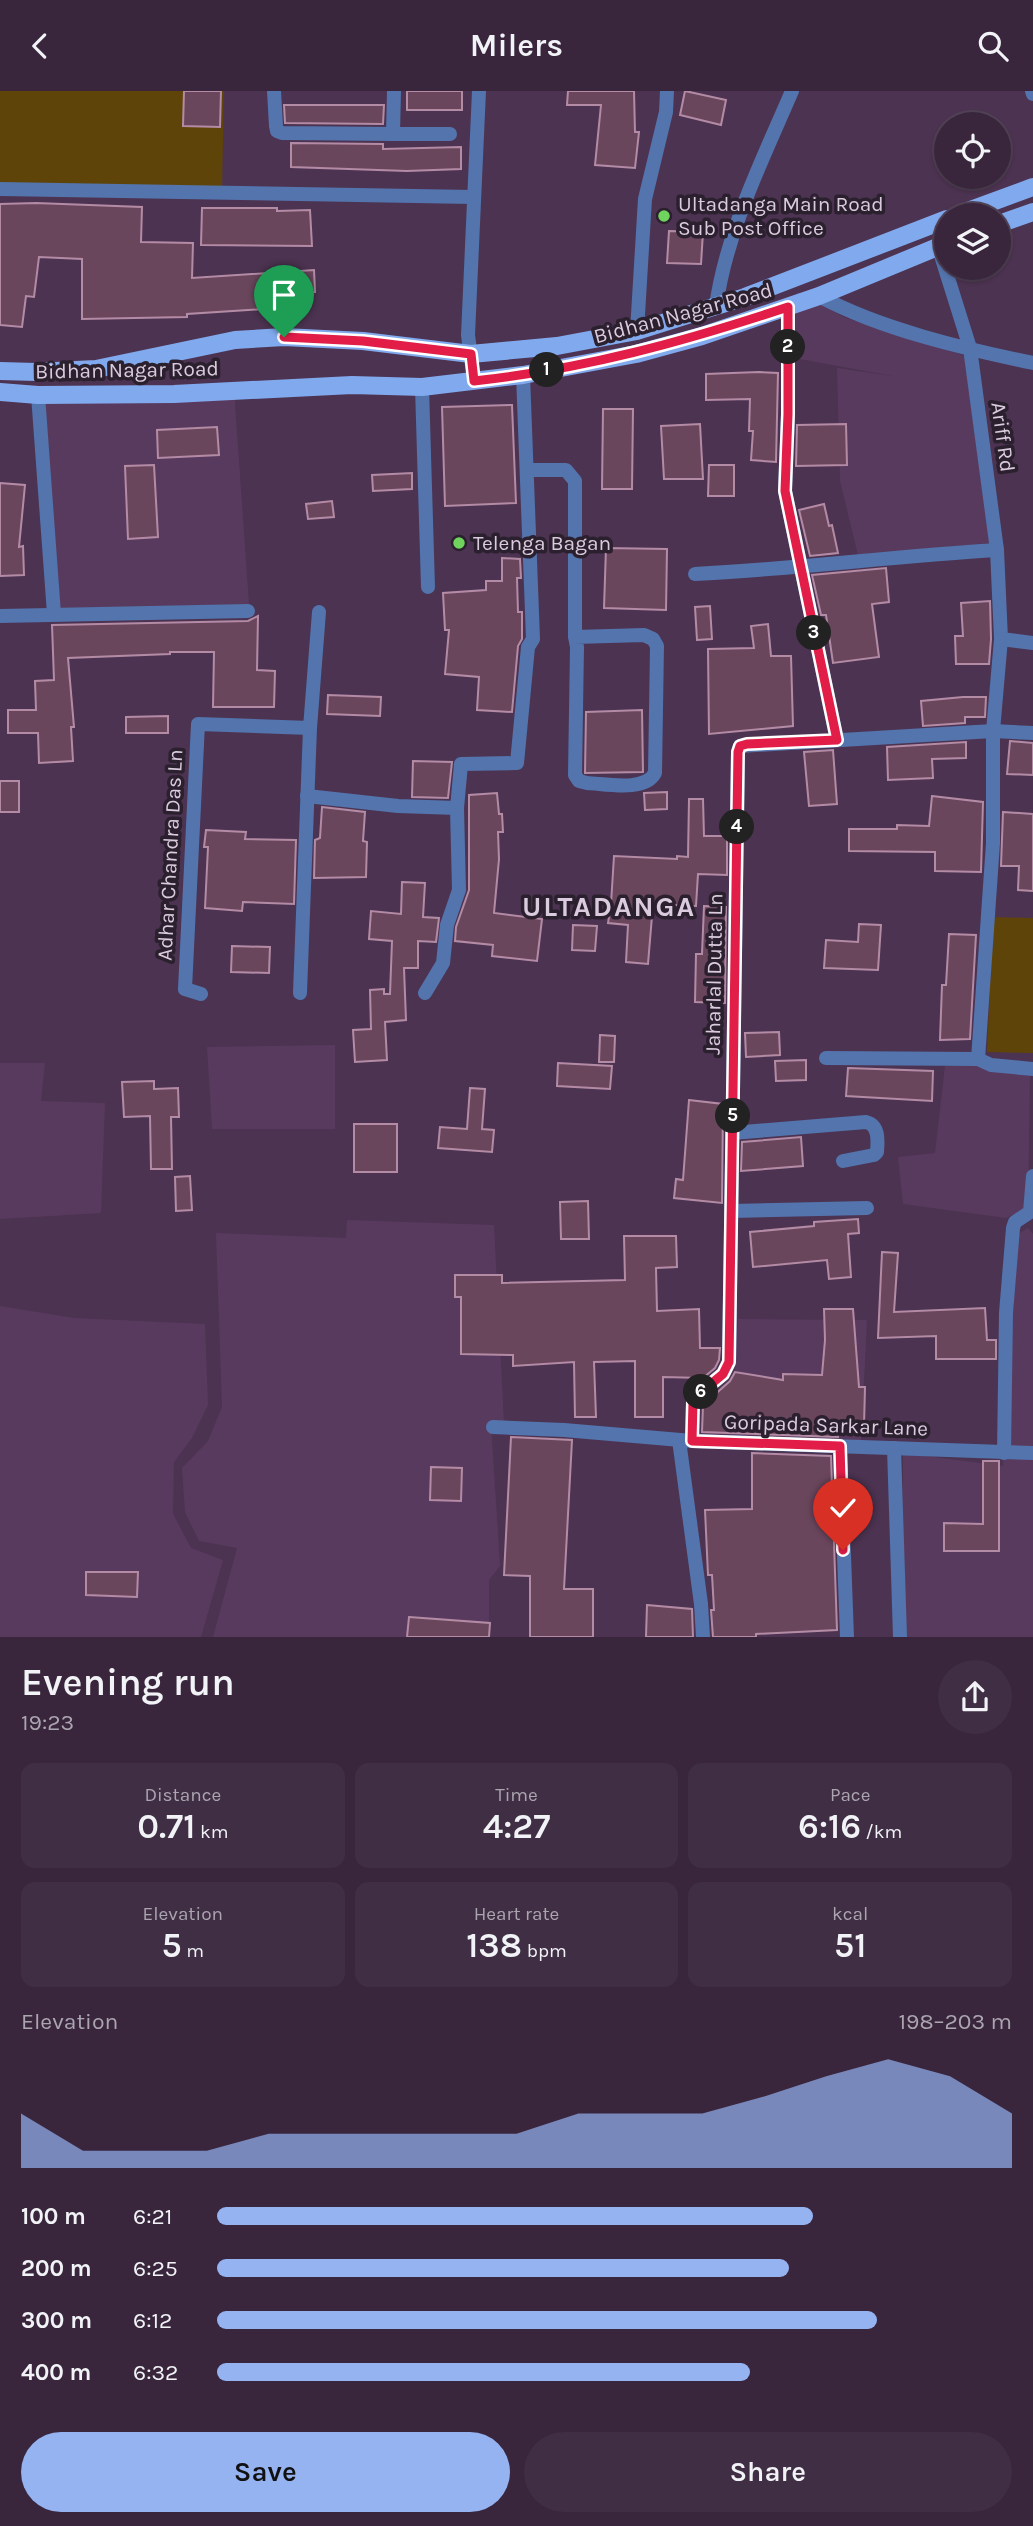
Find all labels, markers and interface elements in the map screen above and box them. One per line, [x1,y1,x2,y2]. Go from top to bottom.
icon: back [21,27,59,65]
text: Milers [470,27,563,64]
icon: search [974,27,1012,65]
map controls [934,112,1011,280]
button: locate [934,112,1011,189]
place label: Ultadanga Main Road Sub Post Office [678,192,884,240]
button: layers [934,203,1011,280]
marker: Ultadanga Main Road Sub Post Office [656,208,672,224]
pin [254,265,314,337]
icon: arrive [265,276,303,314]
street label: Bidhan Nagar Road [591,278,775,348]
pin: 2 [770,329,806,365]
text: 2 [782,335,793,357]
pin: 1 [530,353,564,387]
street label: Bidhan Nagar Road [35,356,219,384]
text: 1 [543,358,550,380]
street label: Ariff Rd [986,400,1020,474]
place label: Telenga Bagan [473,531,611,555]
marker: Telenga Bagan [451,535,467,551]
pin: 3 [796,615,832,651]
text: 3 [808,621,819,643]
street label: Adhar Chandra Das Ln [152,749,188,961]
pin: 4 [720,809,754,845]
text: 4 [731,815,742,837]
district label: ULTADANGA [522,890,696,923]
street label: Jaharlal Dutta Ln [701,893,727,1055]
pin: 5 [716,1098,750,1133]
text: 5 [727,1104,738,1126]
pin: 6 [684,1375,718,1409]
text: 6 [695,1380,706,1402]
street label: Goripada Sarkar Lane [723,1409,929,1441]
pin [813,1478,873,1550]
icon: check [824,1489,862,1527]
text: Evening run [21,1660,235,1705]
button: share [938,1660,1012,1734]
text: 19:23 [21,1709,74,1736]
text: Distance [144,1784,221,1806]
text: Time [495,1784,538,1806]
text: Pace [830,1784,870,1806]
text: 0.71 [137,1806,195,1847]
text: 4:27 [483,1806,550,1847]
text: 6:16 [798,1806,861,1847]
text: km [195,1821,228,1843]
text: /km [861,1821,902,1843]
text: Elevation [143,1903,223,1925]
text: Heart rate [474,1903,559,1925]
text: kcal [832,1903,868,1925]
text: 5 [162,1925,182,1966]
text: 138 [466,1925,522,1966]
text: 51 [834,1925,866,1966]
text: m [182,1940,204,1962]
text: bpm [522,1940,567,1962]
text: Elevation [21,2008,118,2035]
text: 198–203 m [899,2008,1012,2035]
text: 100 m [21,2203,86,2230]
text: 6:21 [133,2203,172,2230]
text: 200 m [21,2255,92,2282]
text: 6:25 [133,2255,178,2282]
text: 300 m [21,2307,92,2334]
text: 6:12 [133,2307,172,2334]
text: 400 m [21,2359,91,2386]
text: 6:32 [133,2359,178,2386]
button: Save [21,2432,510,2512]
button: Share [524,2432,1012,2512]

